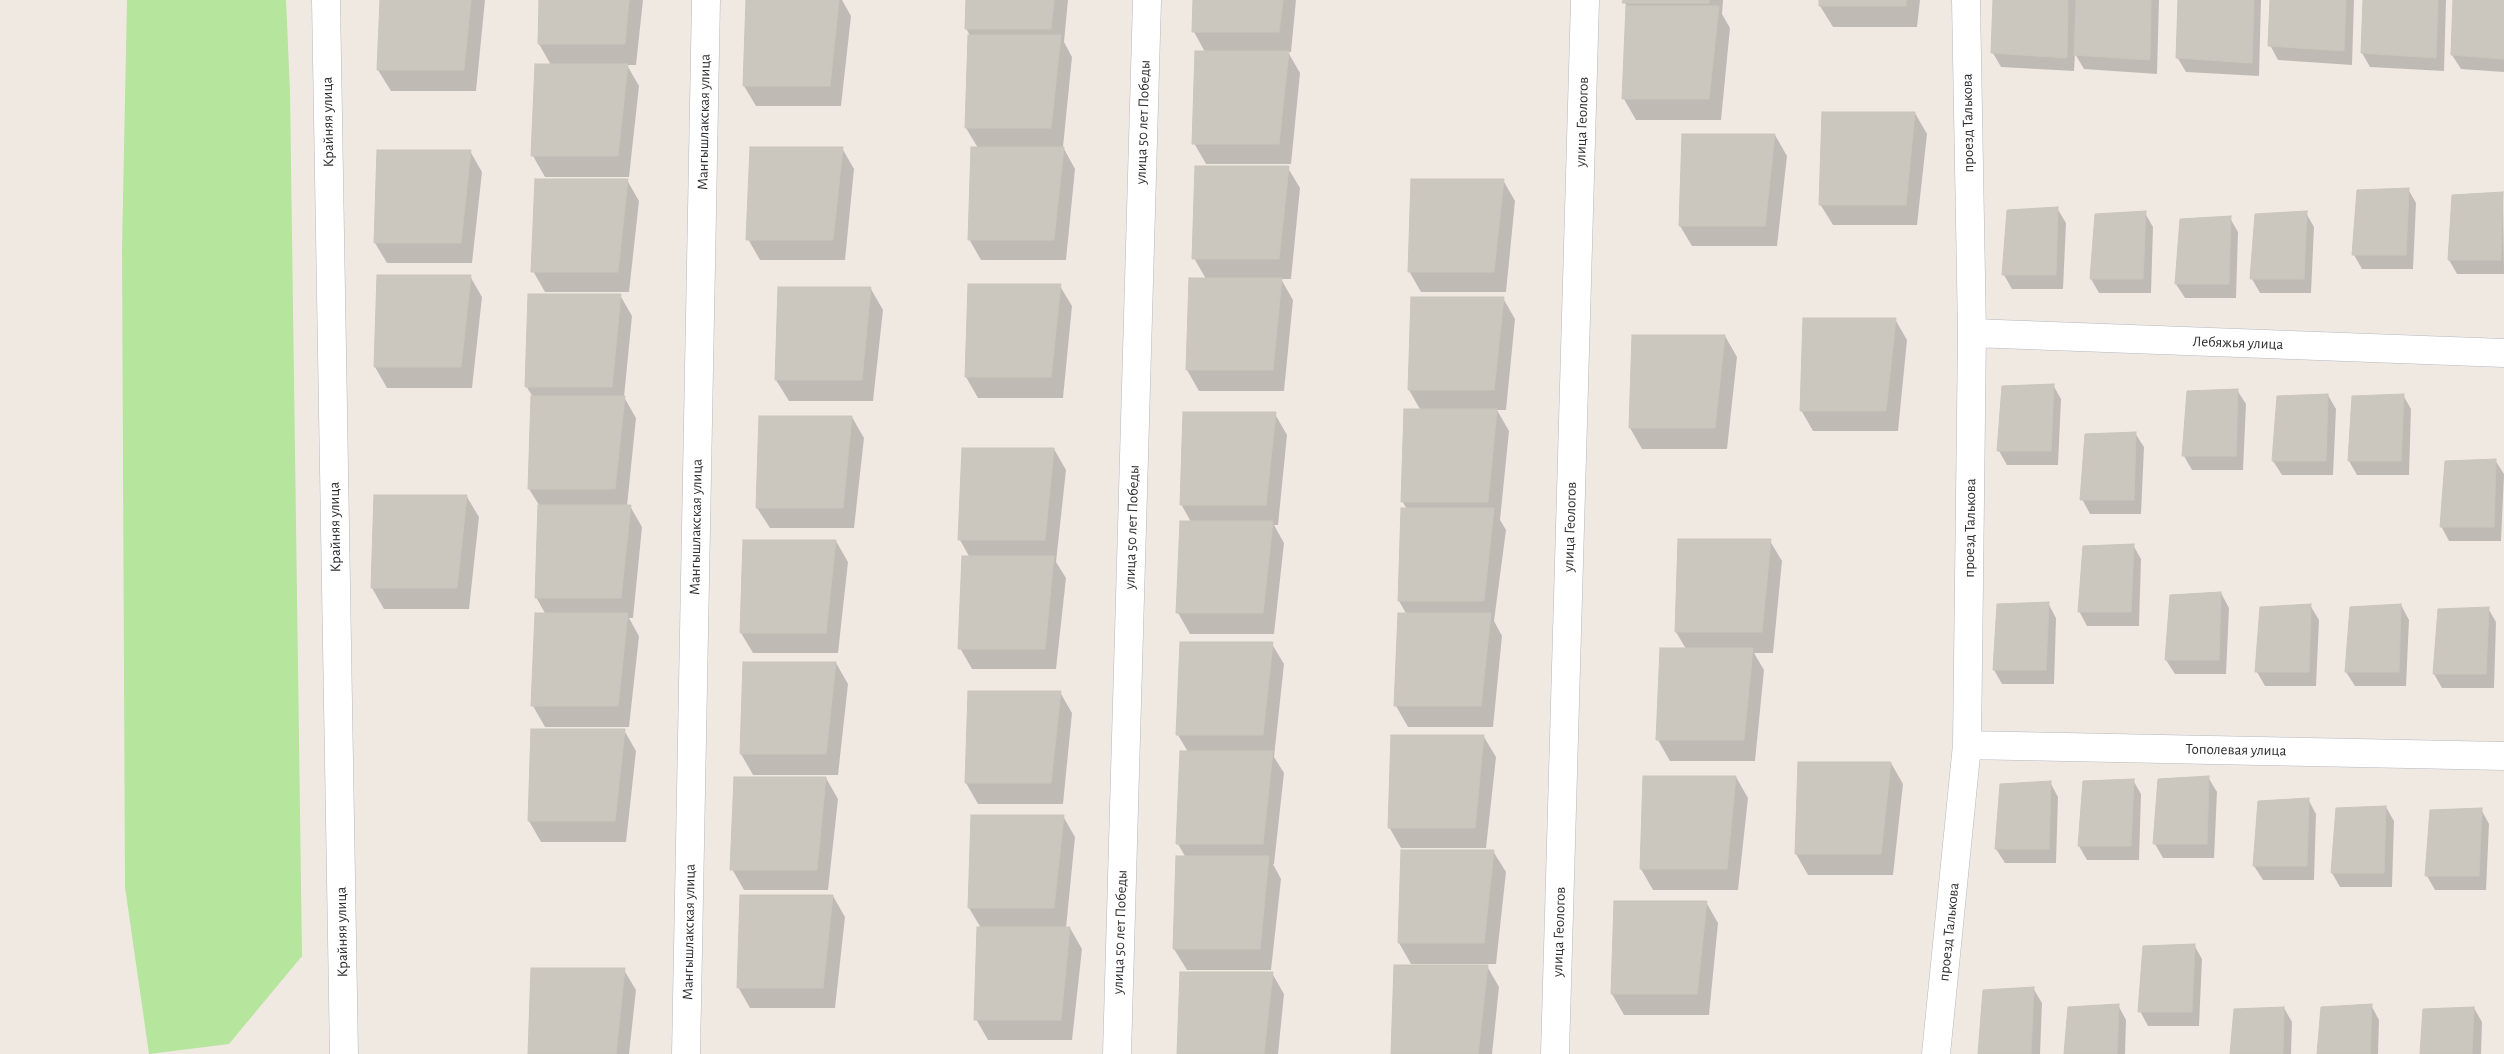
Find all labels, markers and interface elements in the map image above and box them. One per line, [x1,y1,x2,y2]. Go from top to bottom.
street label: Мангышлакская улица [694,54,714,190]
street label: улица 50 лет Победы [1132,59,1154,185]
street label: проезд Талькова [1958,73,1978,173]
street label: Крайняя улица [318,77,338,167]
street label: улица Геологов [1571,77,1593,167]
street label: Лебяжья улица [2192,332,2284,354]
street label: Мангышлакская улица [686,459,706,595]
street label: улица 50 лет Победы [1121,464,1143,590]
street label: проезд Талькова [1960,478,1980,578]
street label: Крайняя улица [325,482,345,572]
street label: улица Геологов [1559,482,1581,572]
street label: Тополевая улица [2185,740,2287,760]
street label: Мангышлакская улица [679,864,699,1000]
street label: улица 50 лет Победы [1109,869,1131,995]
street label: проезд Талькова [1935,882,1963,982]
street label: Крайняя улица [332,887,352,977]
street label: улица Геологов [1548,887,1570,977]

